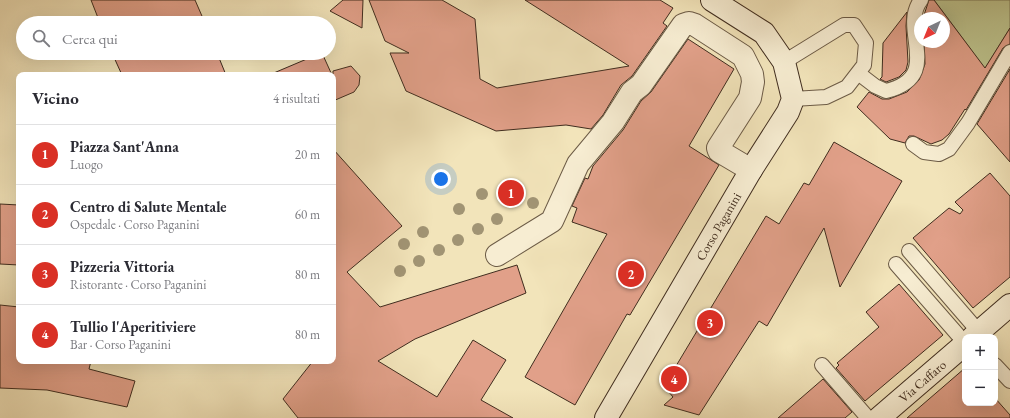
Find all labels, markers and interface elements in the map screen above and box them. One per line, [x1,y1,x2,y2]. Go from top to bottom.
north arrow [914,12,950,48]
search box [16,16,336,60]
icon: search [30,27,52,49]
text: Cerca qui [62,29,118,48]
text: Vicino [32,87,79,109]
text: 4 risultati [273,90,320,107]
text: Piazza Sant'Anna [70,137,179,156]
text: 1 [42,146,48,163]
text: 20 m [295,146,320,163]
text: Luogo [70,156,103,173]
your location [431,169,451,189]
pin: 1 [498,178,524,208]
street label: Corso Paganini [692,190,745,264]
text: Centro di Salute Mentale [70,197,226,216]
text: 2 [42,206,48,223]
text: 60 m [295,206,320,223]
text: Ospedale · Corso Paganini [70,216,199,233]
text: Pizzeria Vittoria [70,257,174,276]
pin: 2 [618,259,644,289]
text: 3 [42,266,48,283]
text: 80 m [295,266,320,283]
text: Ristorante · Corso Paganini [70,276,206,293]
pin: 3 [697,308,723,338]
text: Tullio l'Aperitiviere [70,317,196,336]
text: 4 [42,326,48,343]
text: 80 m [295,326,320,343]
map controls [962,334,998,406]
button: + [962,334,998,370]
text: Bar · Corso Paganini [70,336,171,353]
street label: Via Caffaro [895,356,950,406]
pin: 4 [661,364,687,394]
button: − [962,370,998,406]

